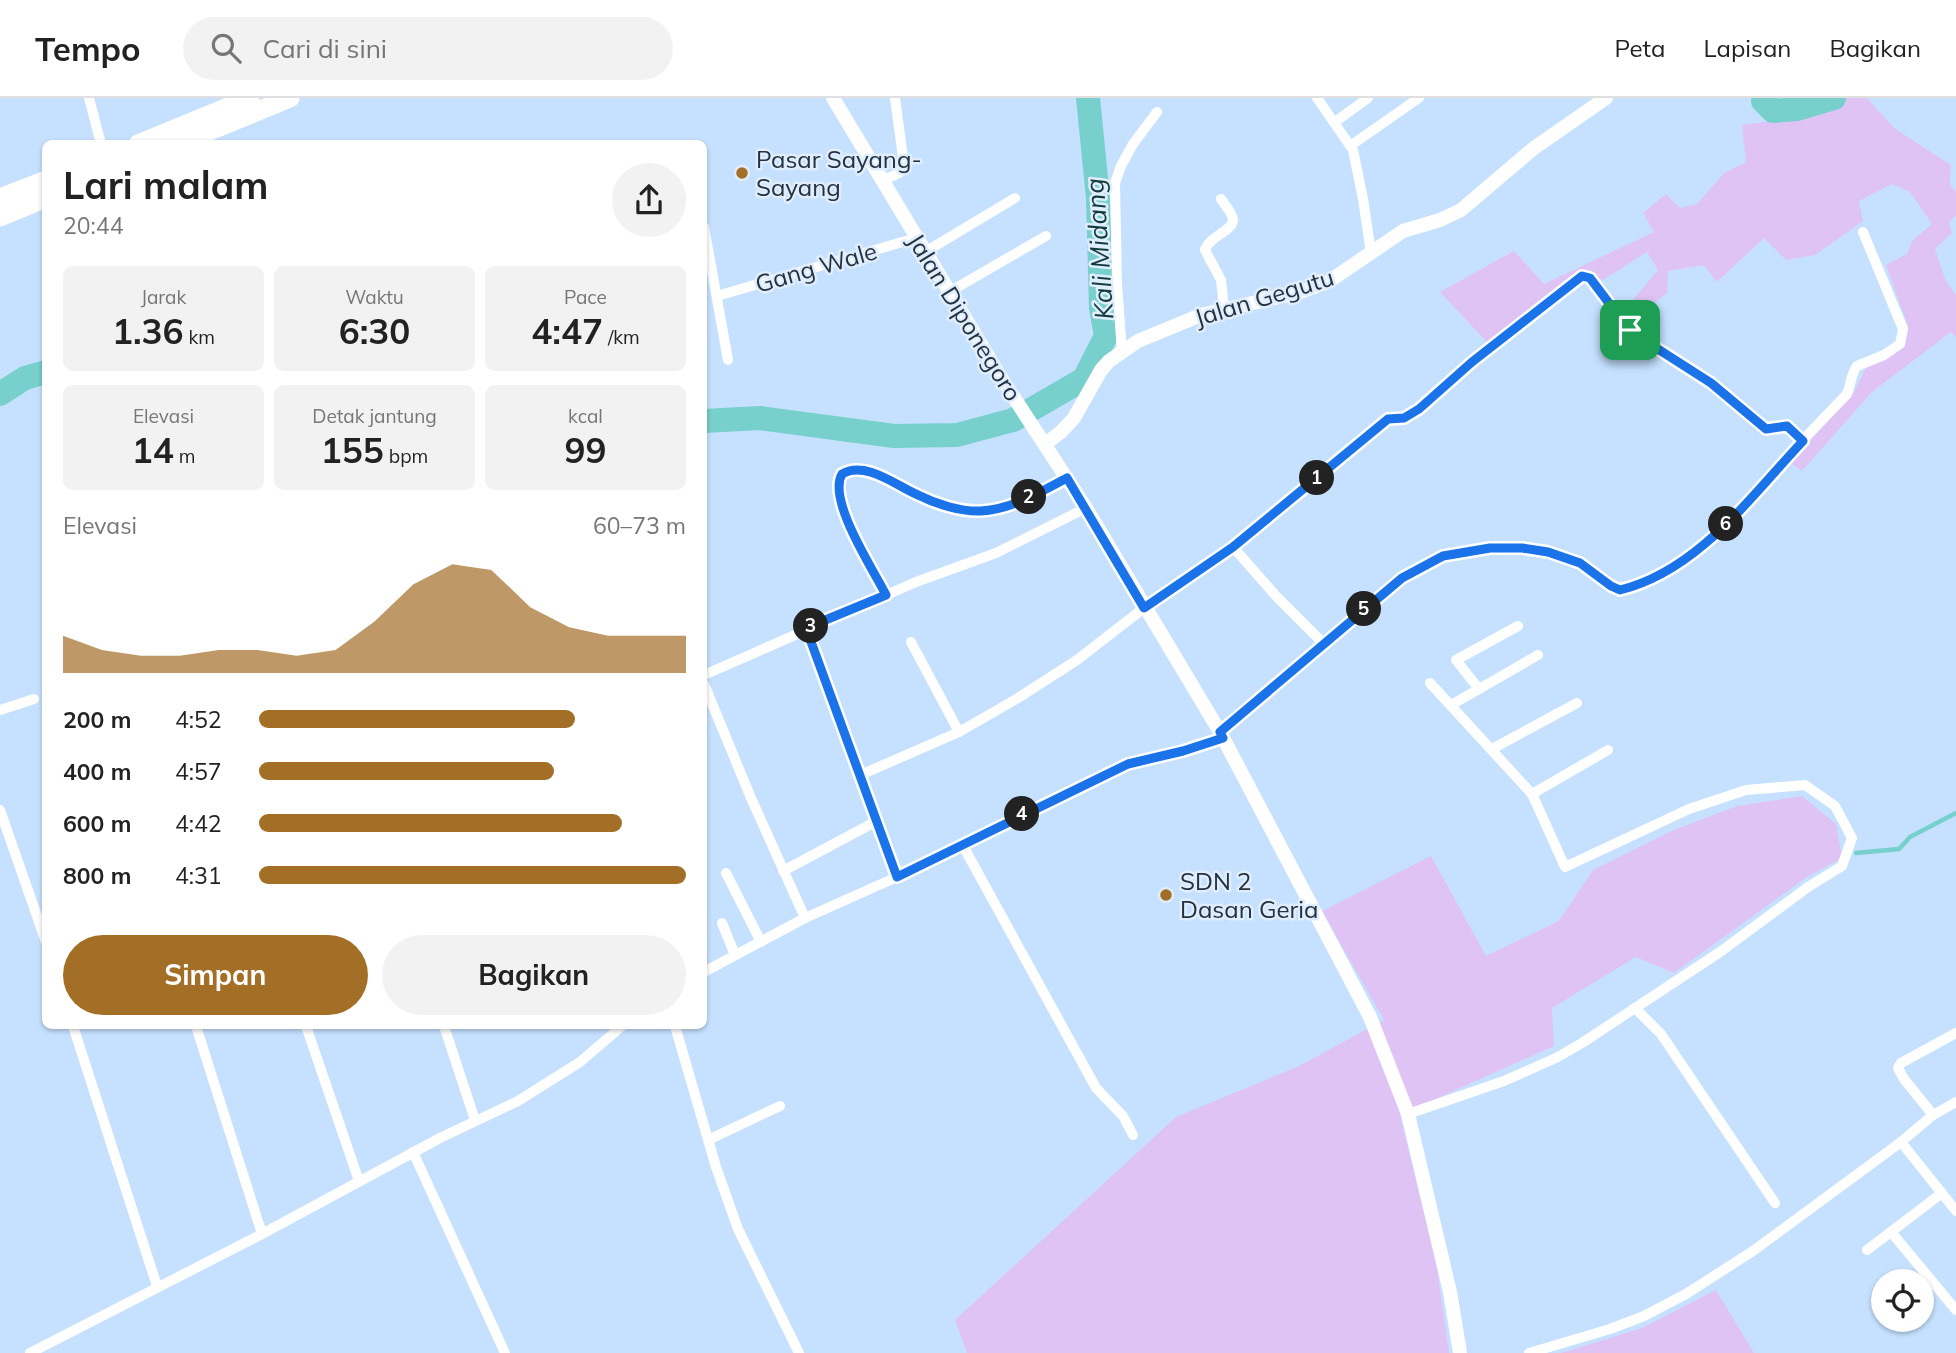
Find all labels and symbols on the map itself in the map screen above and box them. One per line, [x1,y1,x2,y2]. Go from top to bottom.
place label: Pasar Sayang- Sayang [756,144,922,202]
marker: Pasar Sayang- Sayang [734,165,750,181]
water label: Kali Midang [1078,177,1120,321]
street label: Jalan Diponegoro [901,228,1029,406]
street label: Gang Wale [752,235,880,299]
street label: Jalan Gegutu [1191,262,1337,332]
pin [1600,300,1660,360]
pin: 1 [1300,460,1334,496]
pin: 2 [1012,480,1046,514]
pin: 6 [1708,506,1744,542]
pin: 5 [1346,592,1382,626]
pin: 3 [794,608,828,644]
pin: 4 [1004,796,1040,832]
place label: SDN 2 Dasan Geria [1180,866,1318,924]
marker: SDN 2 Dasan Geria [1158,887,1174,903]

